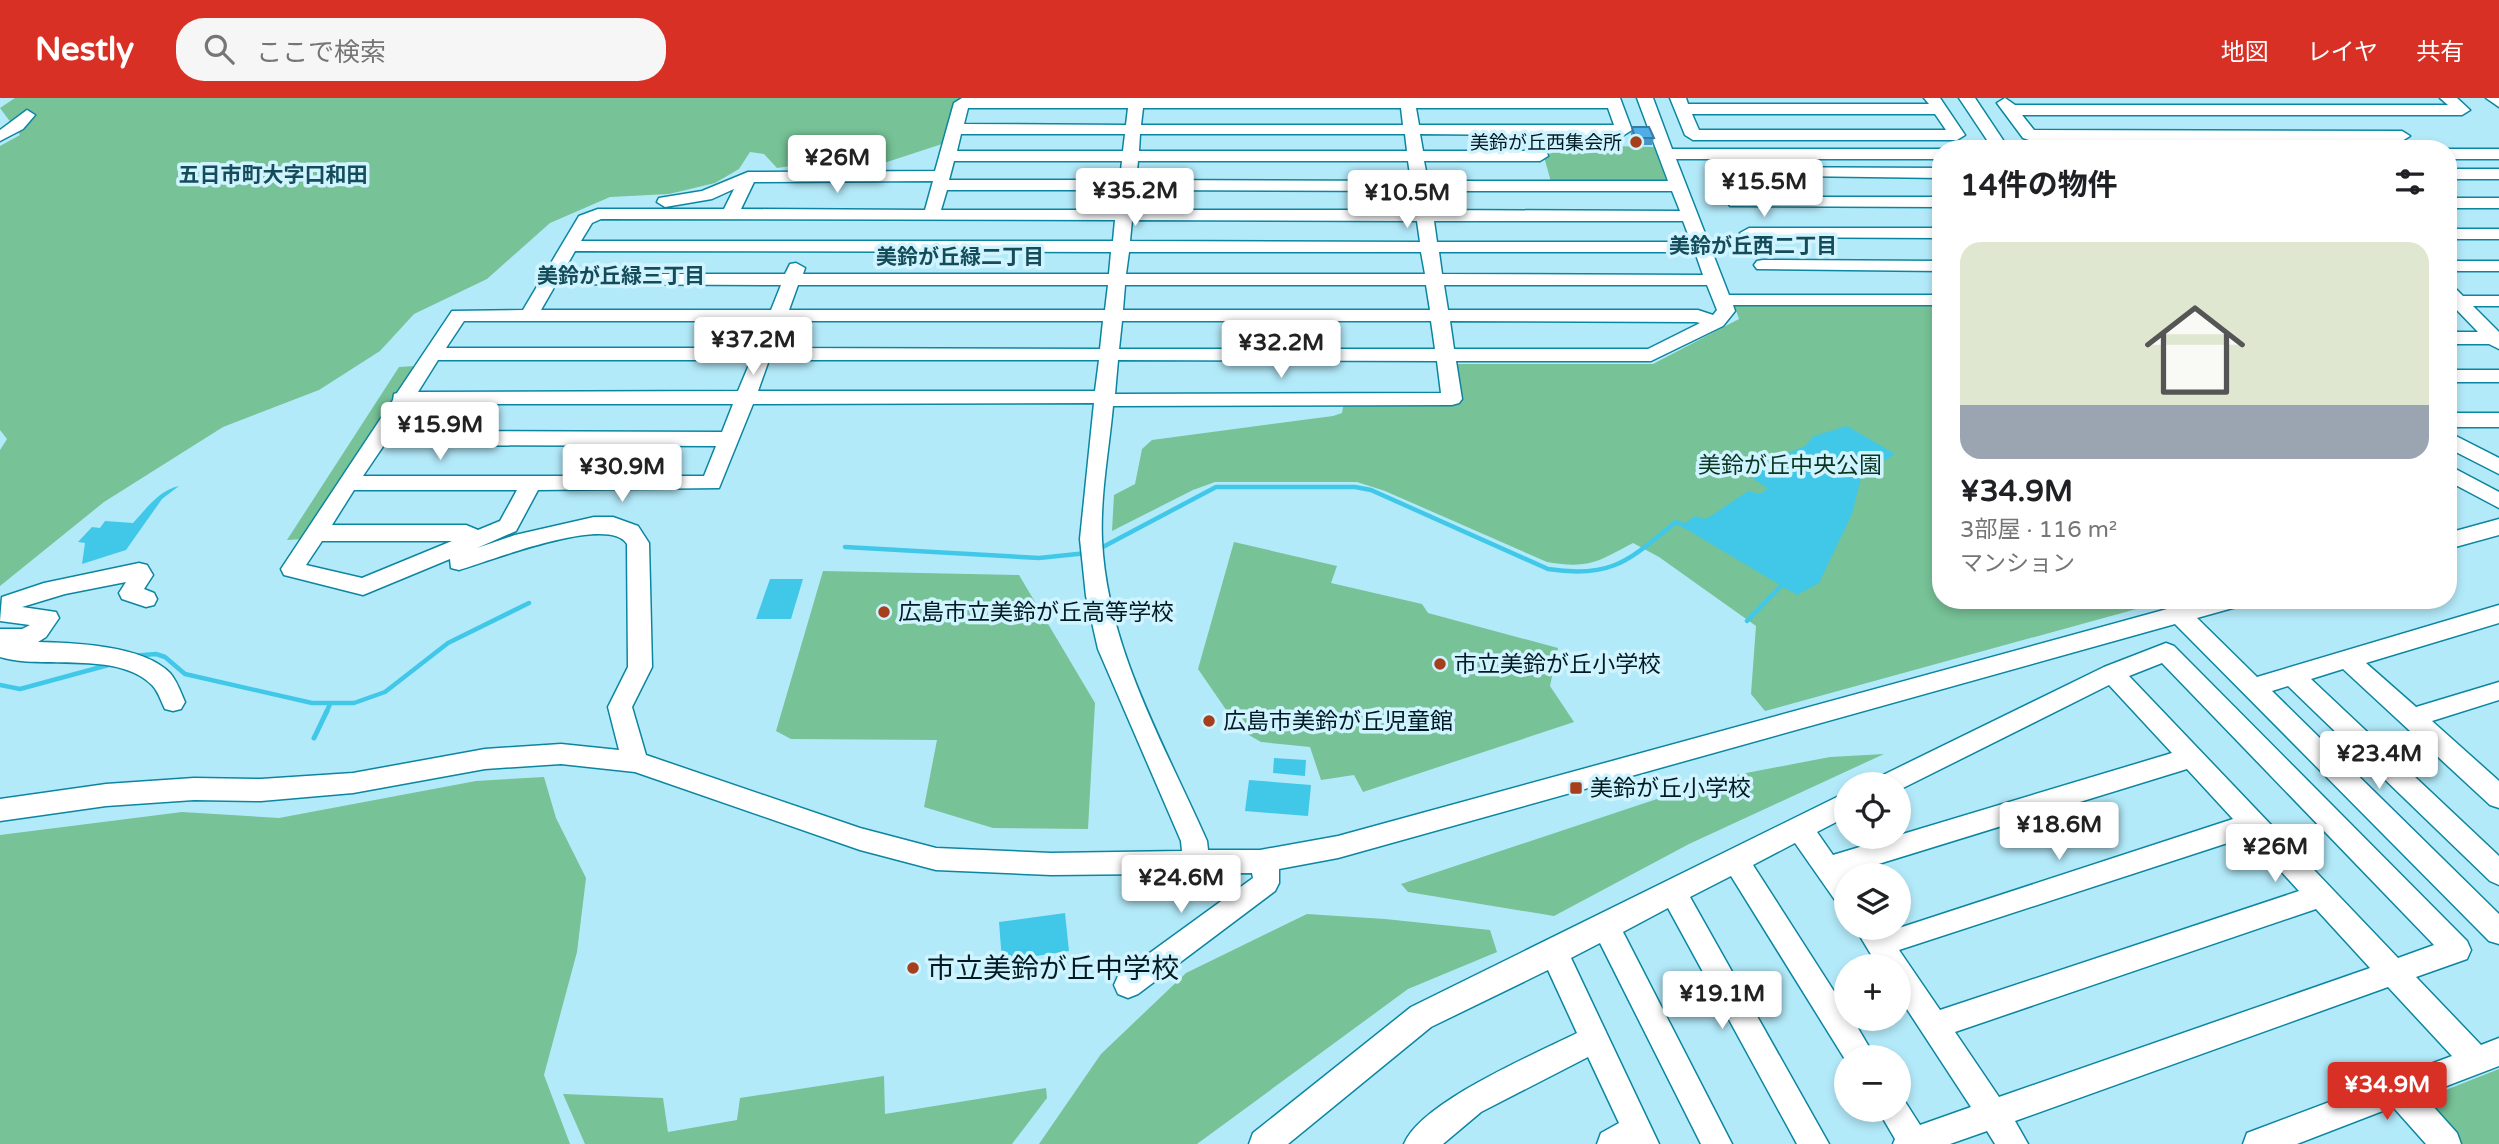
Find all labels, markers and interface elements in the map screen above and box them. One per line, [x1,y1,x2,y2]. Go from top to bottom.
search box [176,18,666,81]
text: Nestly [35,30,134,69]
icon: search [200,30,238,68]
text: ここで検索 [256,37,386,68]
text: 地図 [2221,38,2269,67]
text: レイヤ [2307,38,2378,67]
text: 共有 [2416,38,2464,67]
place label: 美鈴が丘西集会所 [1470,132,1622,154]
marker: 美鈴が丘西集会所 [1628,134,1644,150]
pin: ¥26M [796,136,878,195]
text: ¥26M [804,144,870,172]
pin: ¥15.5M [1707,159,1821,219]
district label: 五日市町大字口和田 [179,163,368,188]
icon: filters [2391,163,2429,201]
text: 14件の物件 [1960,167,2118,204]
text: ¥15.5M [1721,168,1807,196]
pin: ¥35.2M [1078,169,1192,228]
pin: ¥10.5M [1350,170,1464,230]
text: ¥35.2M [1092,177,1178,205]
text: ¥10.5M [1364,179,1450,207]
district label: 美鈴が丘西二丁目 [1669,234,1837,259]
district label: 美鈴が丘緑二丁目 [876,245,1044,270]
district label: 美鈴が丘緑三丁目 [537,264,705,289]
icon: home [2132,287,2258,413]
pin: ¥37.2M [696,317,810,377]
pin: ¥32.2M [1224,320,1338,380]
text: ¥37.2M [710,326,796,354]
text: ¥32.2M [1238,329,1324,357]
pin: ¥15.9M [383,402,497,462]
text: ¥15.9M [397,411,483,439]
pin: ¥30.9M [565,444,679,504]
park label: 美鈴が丘中央公園 [1698,452,1882,480]
text: ¥30.9M [579,453,665,481]
text: ¥34.9M [1960,473,2073,510]
text: 3部屋 · 116 m² [1960,516,2117,544]
text: マンション [1960,550,2075,578]
place label: 広島市立美鈴が丘高等学校 [898,599,1174,627]
marker: 広島市立美鈴が丘高等学校 [876,604,892,620]
place label: 市立美鈴が丘小学校 [1454,651,1661,679]
marker: 市立美鈴が丘小学校 [1432,656,1448,672]
place label: 広島市美鈴が丘児童館 [1223,708,1453,736]
marker: 広島市美鈴が丘児童館 [1201,713,1217,729]
pin: ¥23.4M [2322,732,2436,791]
text: ¥23.4M [2336,740,2422,768]
map controls [1834,772,1911,1122]
button: locate [1834,772,1911,849]
place label: 美鈴が丘小学校 [1590,775,1751,803]
marker: 美鈴が丘小学校 [1568,780,1584,796]
pin: ¥18.6M [2002,802,2116,862]
text: ¥18.6M [2016,811,2102,839]
pin: ¥26M [2234,824,2316,884]
text: ¥26M [2242,833,2308,861]
pin: ¥24.6M [1124,856,1238,915]
button: layers [1834,863,1911,940]
text: ¥24.6M [1138,864,1224,892]
place label: 市立美鈴が丘中学校 [927,952,1179,986]
button: + [1834,954,1911,1031]
marker: 市立美鈴が丘中学校 [905,960,921,976]
pin: ¥19.1M [1665,972,1779,1031]
text: ¥19.1M [1679,980,1765,1008]
button: − [1834,1045,1911,1122]
pin: ¥34.9M [2330,1062,2444,1122]
text: ¥34.9M [2344,1071,2430,1099]

